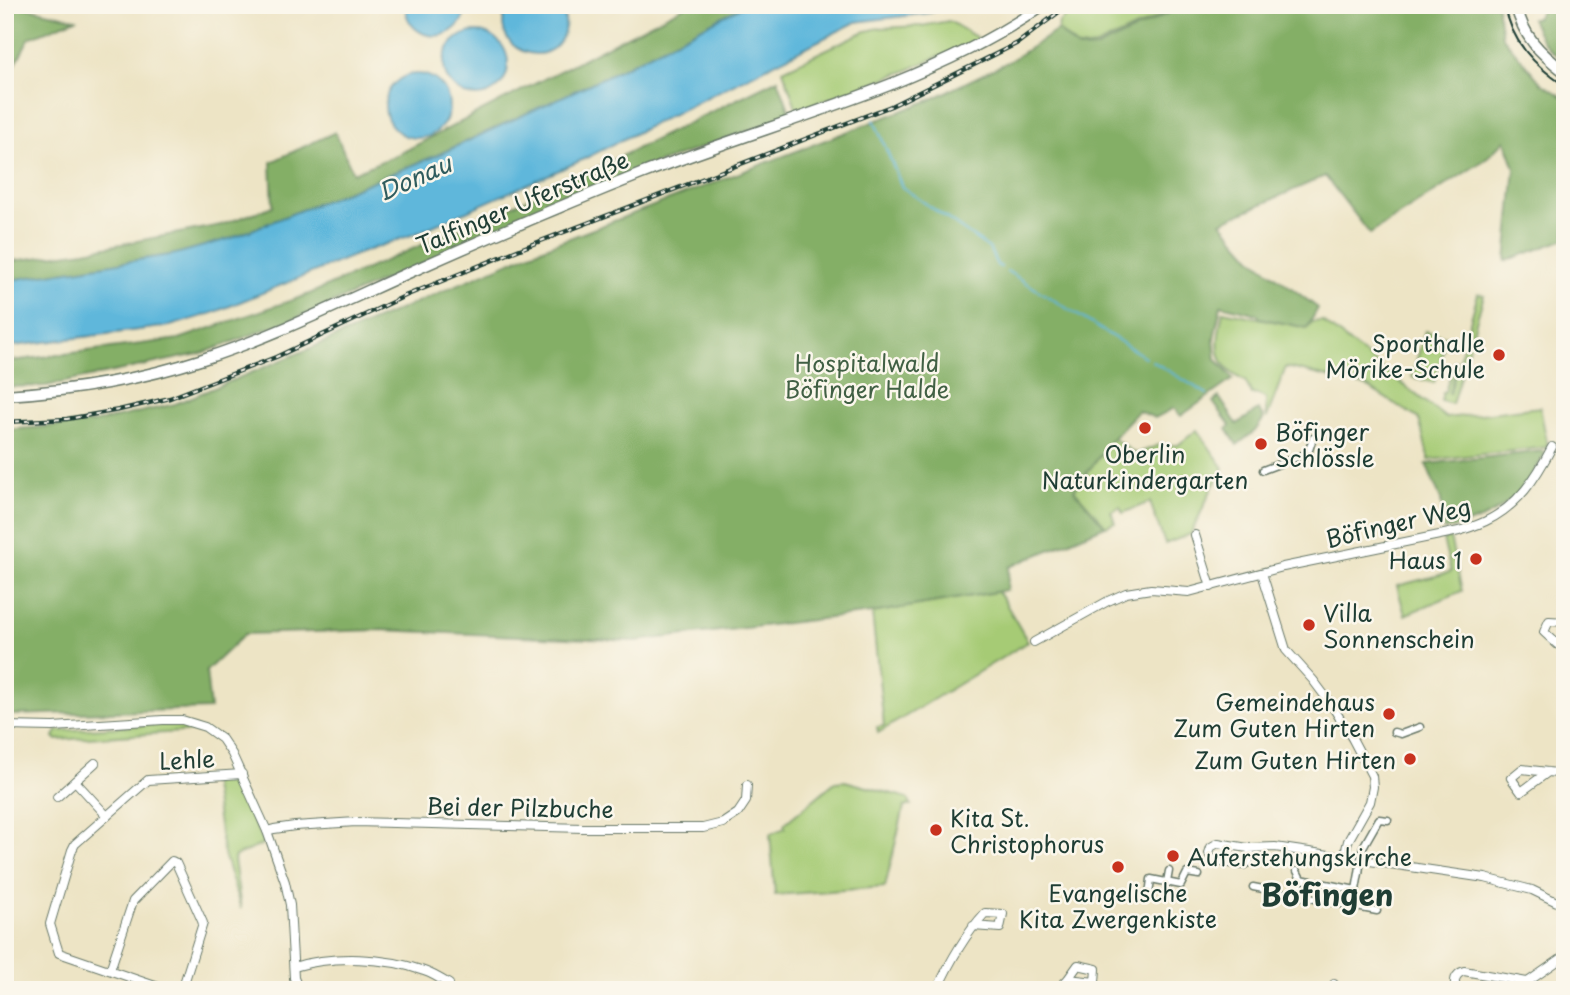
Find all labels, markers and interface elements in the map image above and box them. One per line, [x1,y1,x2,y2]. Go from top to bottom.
street label: Talfinger Uferstraße [410,141,634,263]
water label: Donau [371,144,458,209]
place label: Sporthalle Mörike-Schule [1326,325,1485,386]
park label: Hospitalwald Böfinger Halde [785,345,949,406]
marker: Sporthalle Mörike-Schule [1491,347,1507,363]
place label: Böfinger Schlössle [1275,414,1375,475]
marker: Oberlin Naturkindergarten [1137,420,1153,436]
place label: Oberlin Naturkindergarten [1042,436,1248,497]
marker: Böfinger Schlössle [1253,436,1269,452]
street label: Böfinger Weg [1322,488,1474,556]
place label: Haus 1 [1389,542,1462,577]
marker: Haus 1 [1468,551,1484,567]
place label: Villa Sonnenschein [1323,595,1475,656]
marker: Villa Sonnenschein [1301,617,1317,633]
place label: Gemeindehaus Zum Guten Hirten [1173,684,1375,745]
marker: Gemeindehaus Zum Guten Hirten [1381,706,1397,722]
street label: Lehle [158,740,216,778]
place label: Zum Guten Hirten [1194,742,1396,777]
marker: Zum Guten Hirten [1402,751,1418,767]
street label: Bei der Pilzbuche [426,788,614,826]
place label: Kita St. Christophorus [950,800,1104,861]
marker: Kita St. Christophorus [928,822,944,838]
place label: Auferstehungskirche [1187,839,1412,874]
marker: Auferstehungskirche [1165,848,1181,864]
marker: Evangelische Kita Zwergenkiste [1110,859,1126,875]
district label: Böfingen [1261,871,1393,916]
place label: Evangelische Kita Zwergenkiste [1019,875,1217,936]

